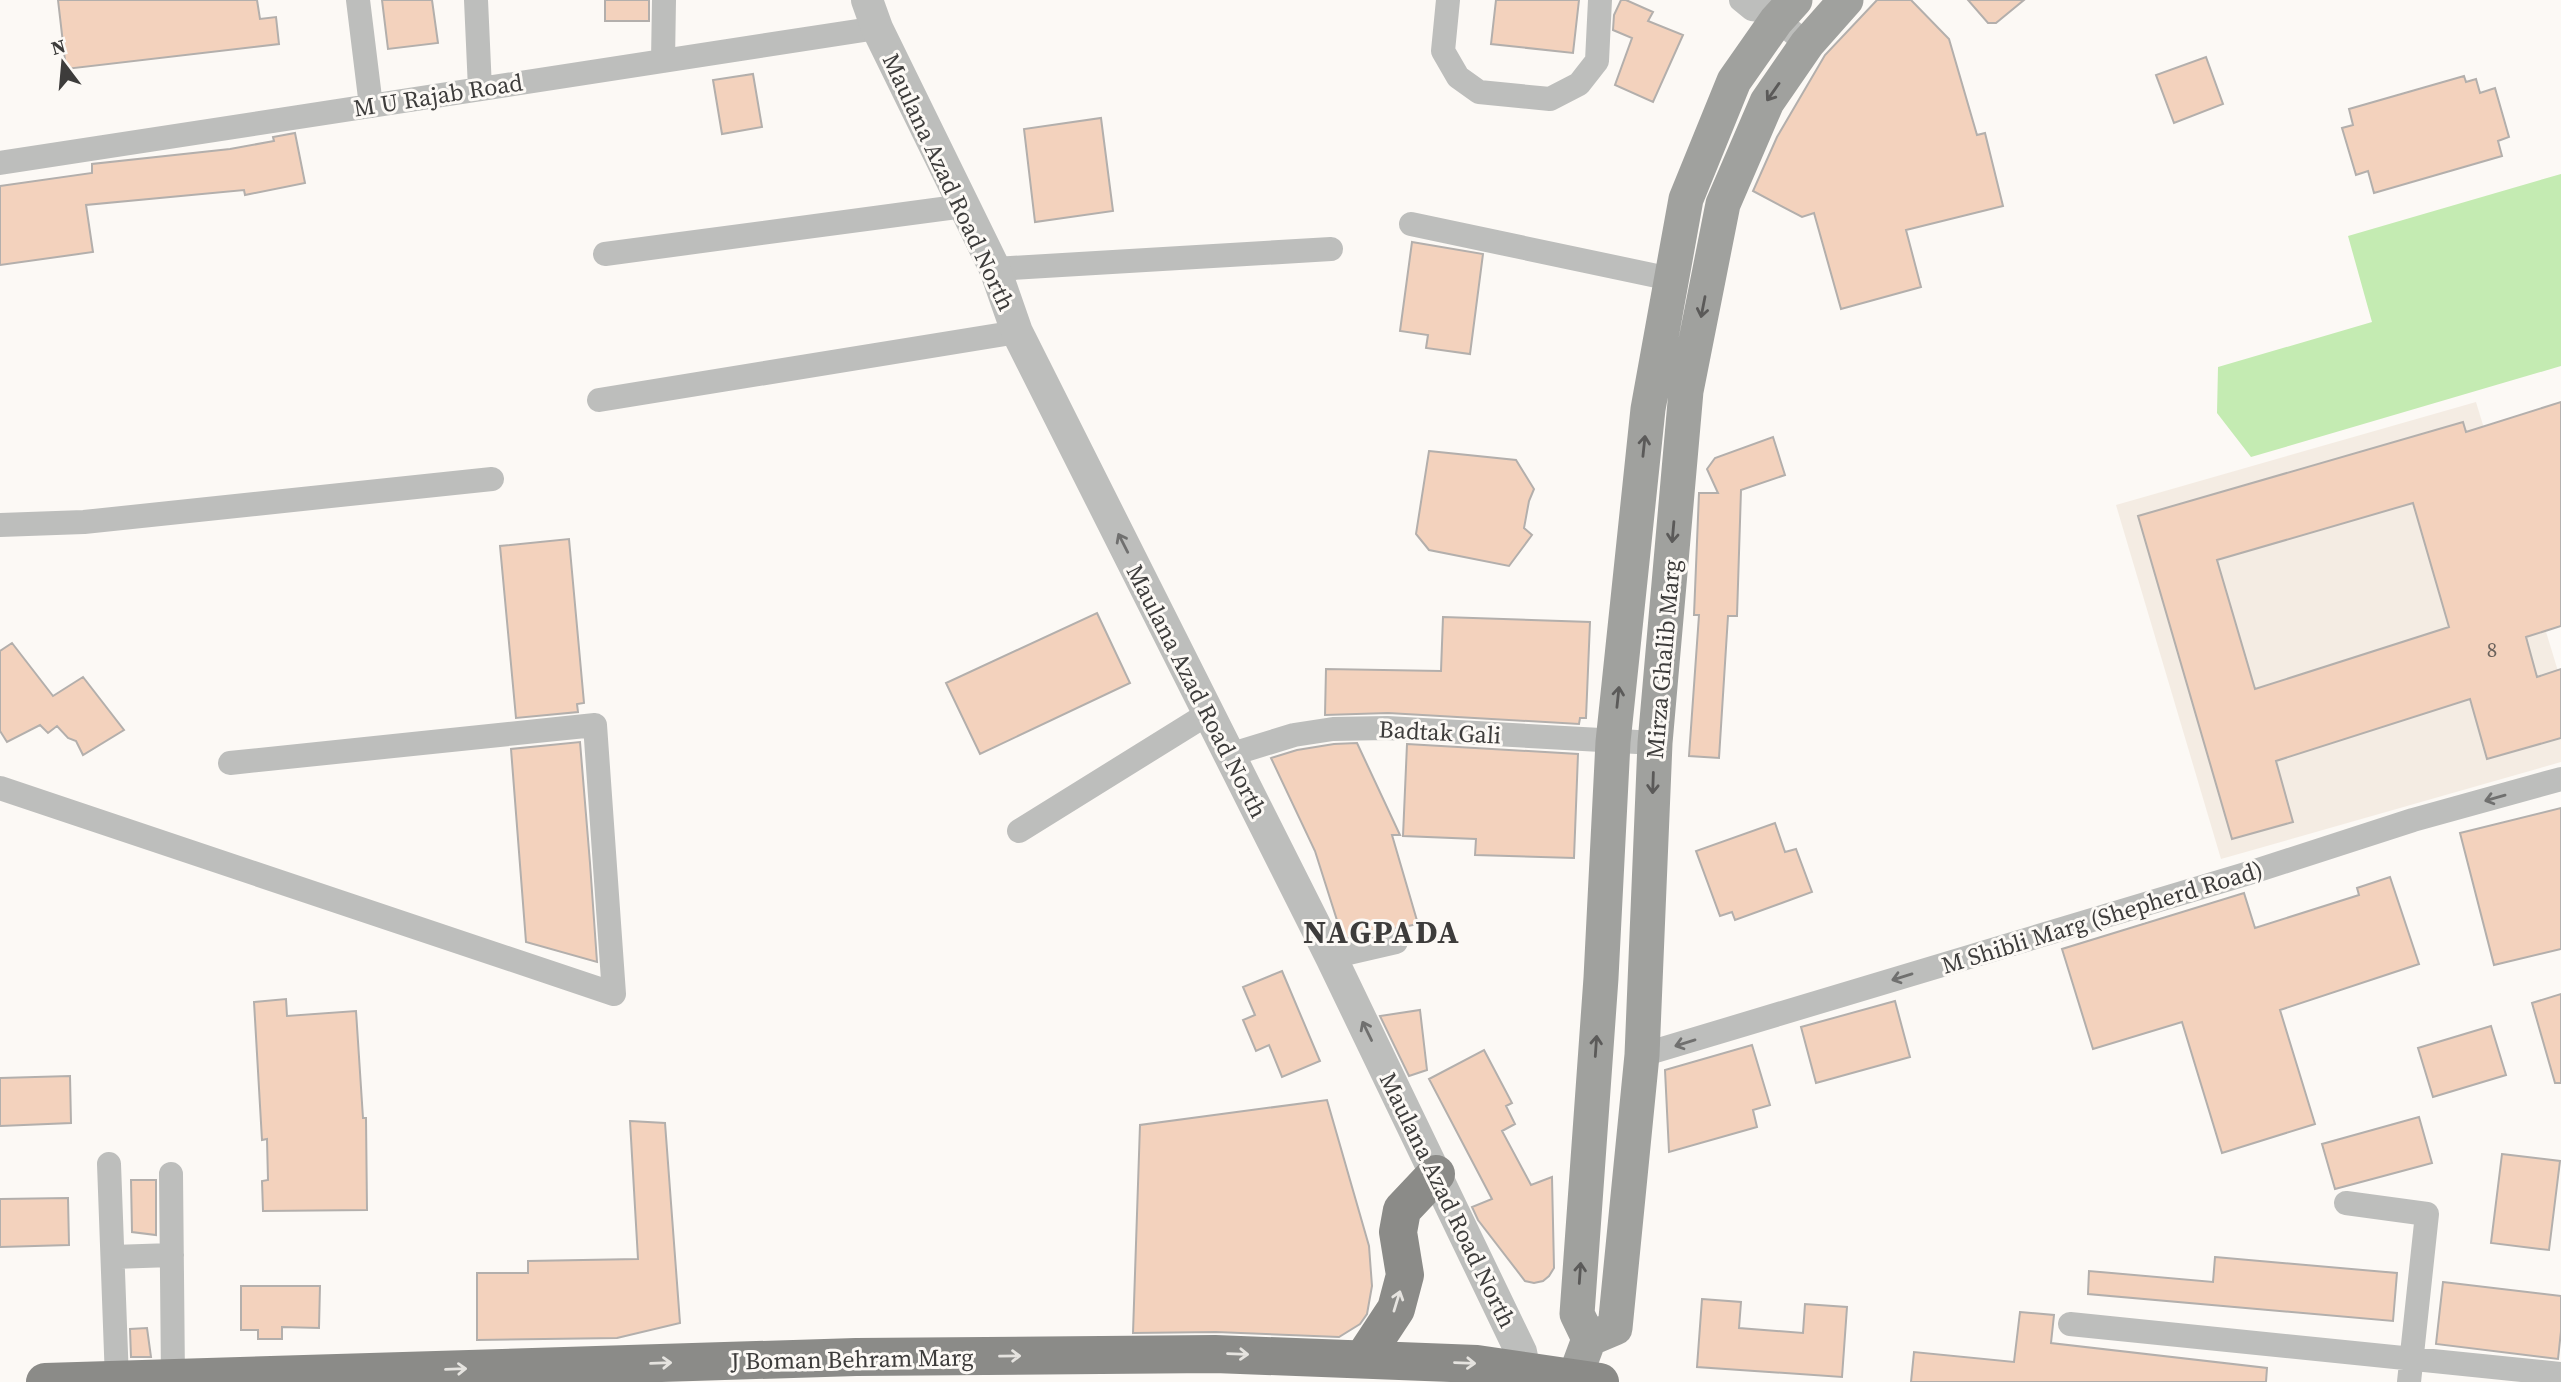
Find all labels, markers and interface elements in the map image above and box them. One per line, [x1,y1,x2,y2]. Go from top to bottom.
north arrow [28,28,98,98]
text: N [48,32,69,61]
street label: Maulana Azad Road North [875,48,1023,316]
street label: M U Rajab Road [351,65,525,125]
one-way arrow [1766,82,1780,101]
one-way arrow [1696,295,1709,318]
one-way arrow [1638,435,1651,458]
one-way arrow [1666,520,1679,543]
one-way arrow [1115,533,1129,554]
street label: Mirza Ghalib Marg [1638,558,1688,760]
street label: Maulana Azad Road North [1119,559,1275,823]
house number: 8 [2487,635,2497,664]
one-way arrow [1612,686,1625,709]
street label: Badtak Gali [1378,712,1502,752]
one-way arrow [1647,771,1660,794]
one-way arrow [2484,792,2506,805]
street label: M Shibli Marg (Shepherd Road) [1937,852,2267,982]
district label: NAGPADA [1303,910,1461,954]
one-way arrow [1892,972,1914,985]
one-way arrow [1359,1021,1373,1042]
one-way arrow [1590,1035,1603,1058]
one-way arrow [1674,1037,1696,1050]
street label: Maulana Azad Road North [1372,1067,1524,1333]
one-way arrow [1574,1262,1587,1285]
one-way arrow [1392,1291,1405,1313]
street label: J Boman Behram Marg [729,1340,974,1378]
one-way arrow [1226,1348,1249,1361]
one-way arrow [999,1349,1022,1363]
one-way arrow [649,1357,672,1370]
one-way arrow [1454,1357,1477,1370]
one-way arrow [444,1363,467,1376]

